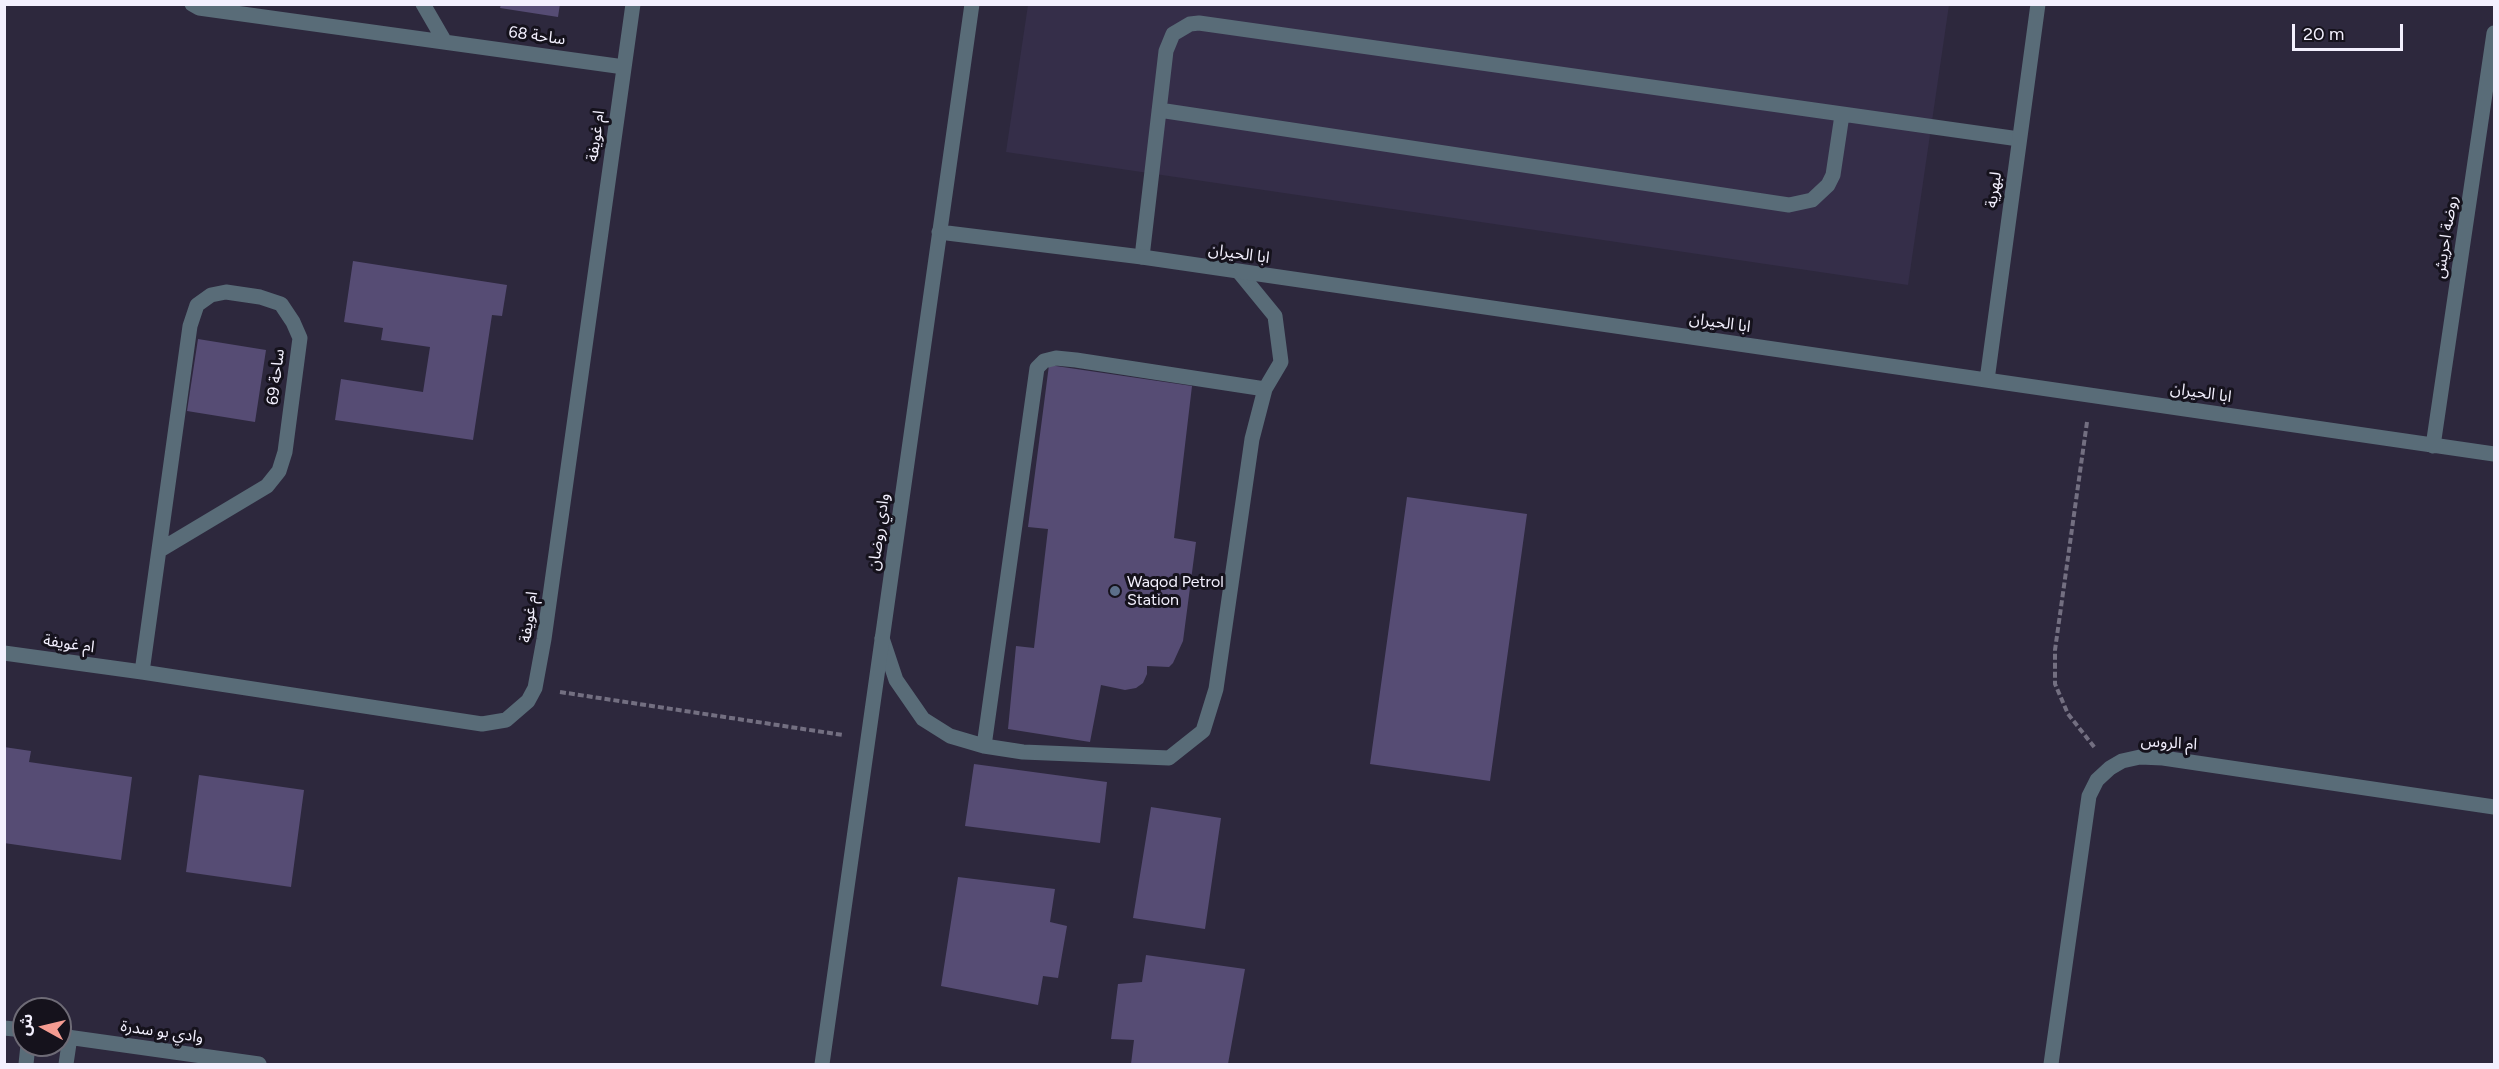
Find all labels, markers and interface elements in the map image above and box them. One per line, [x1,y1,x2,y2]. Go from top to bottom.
scale bar [2295,12,2406,50]
street label: ساحة 68 [507,23,567,49]
text: 20 m [2303,23,2344,45]
street label: ام غويفة [583,109,609,163]
street label: لبهرية [1982,171,2006,209]
street label: روضة احريش [2430,194,2462,280]
street label: ابا الحيران [1207,240,1271,268]
street label: ابا الحيران [1688,309,1752,337]
street label: ساحة 69 [263,348,289,406]
street label: ابا الحيران [2169,379,2233,407]
street label: وادي روضان [864,492,894,572]
place label: Waqod Petrol Station [1127,572,1224,610]
marker: Waqod Petrol Station [1108,584,1122,598]
street label: ام غويفة [516,590,542,644]
street label: ام غويفة [42,631,96,657]
street label: ام الروس [2140,731,2198,755]
north arrow [12,997,72,1057]
text: ش [15,1013,37,1037]
street label: وادي بو سدرة [119,1017,205,1047]

